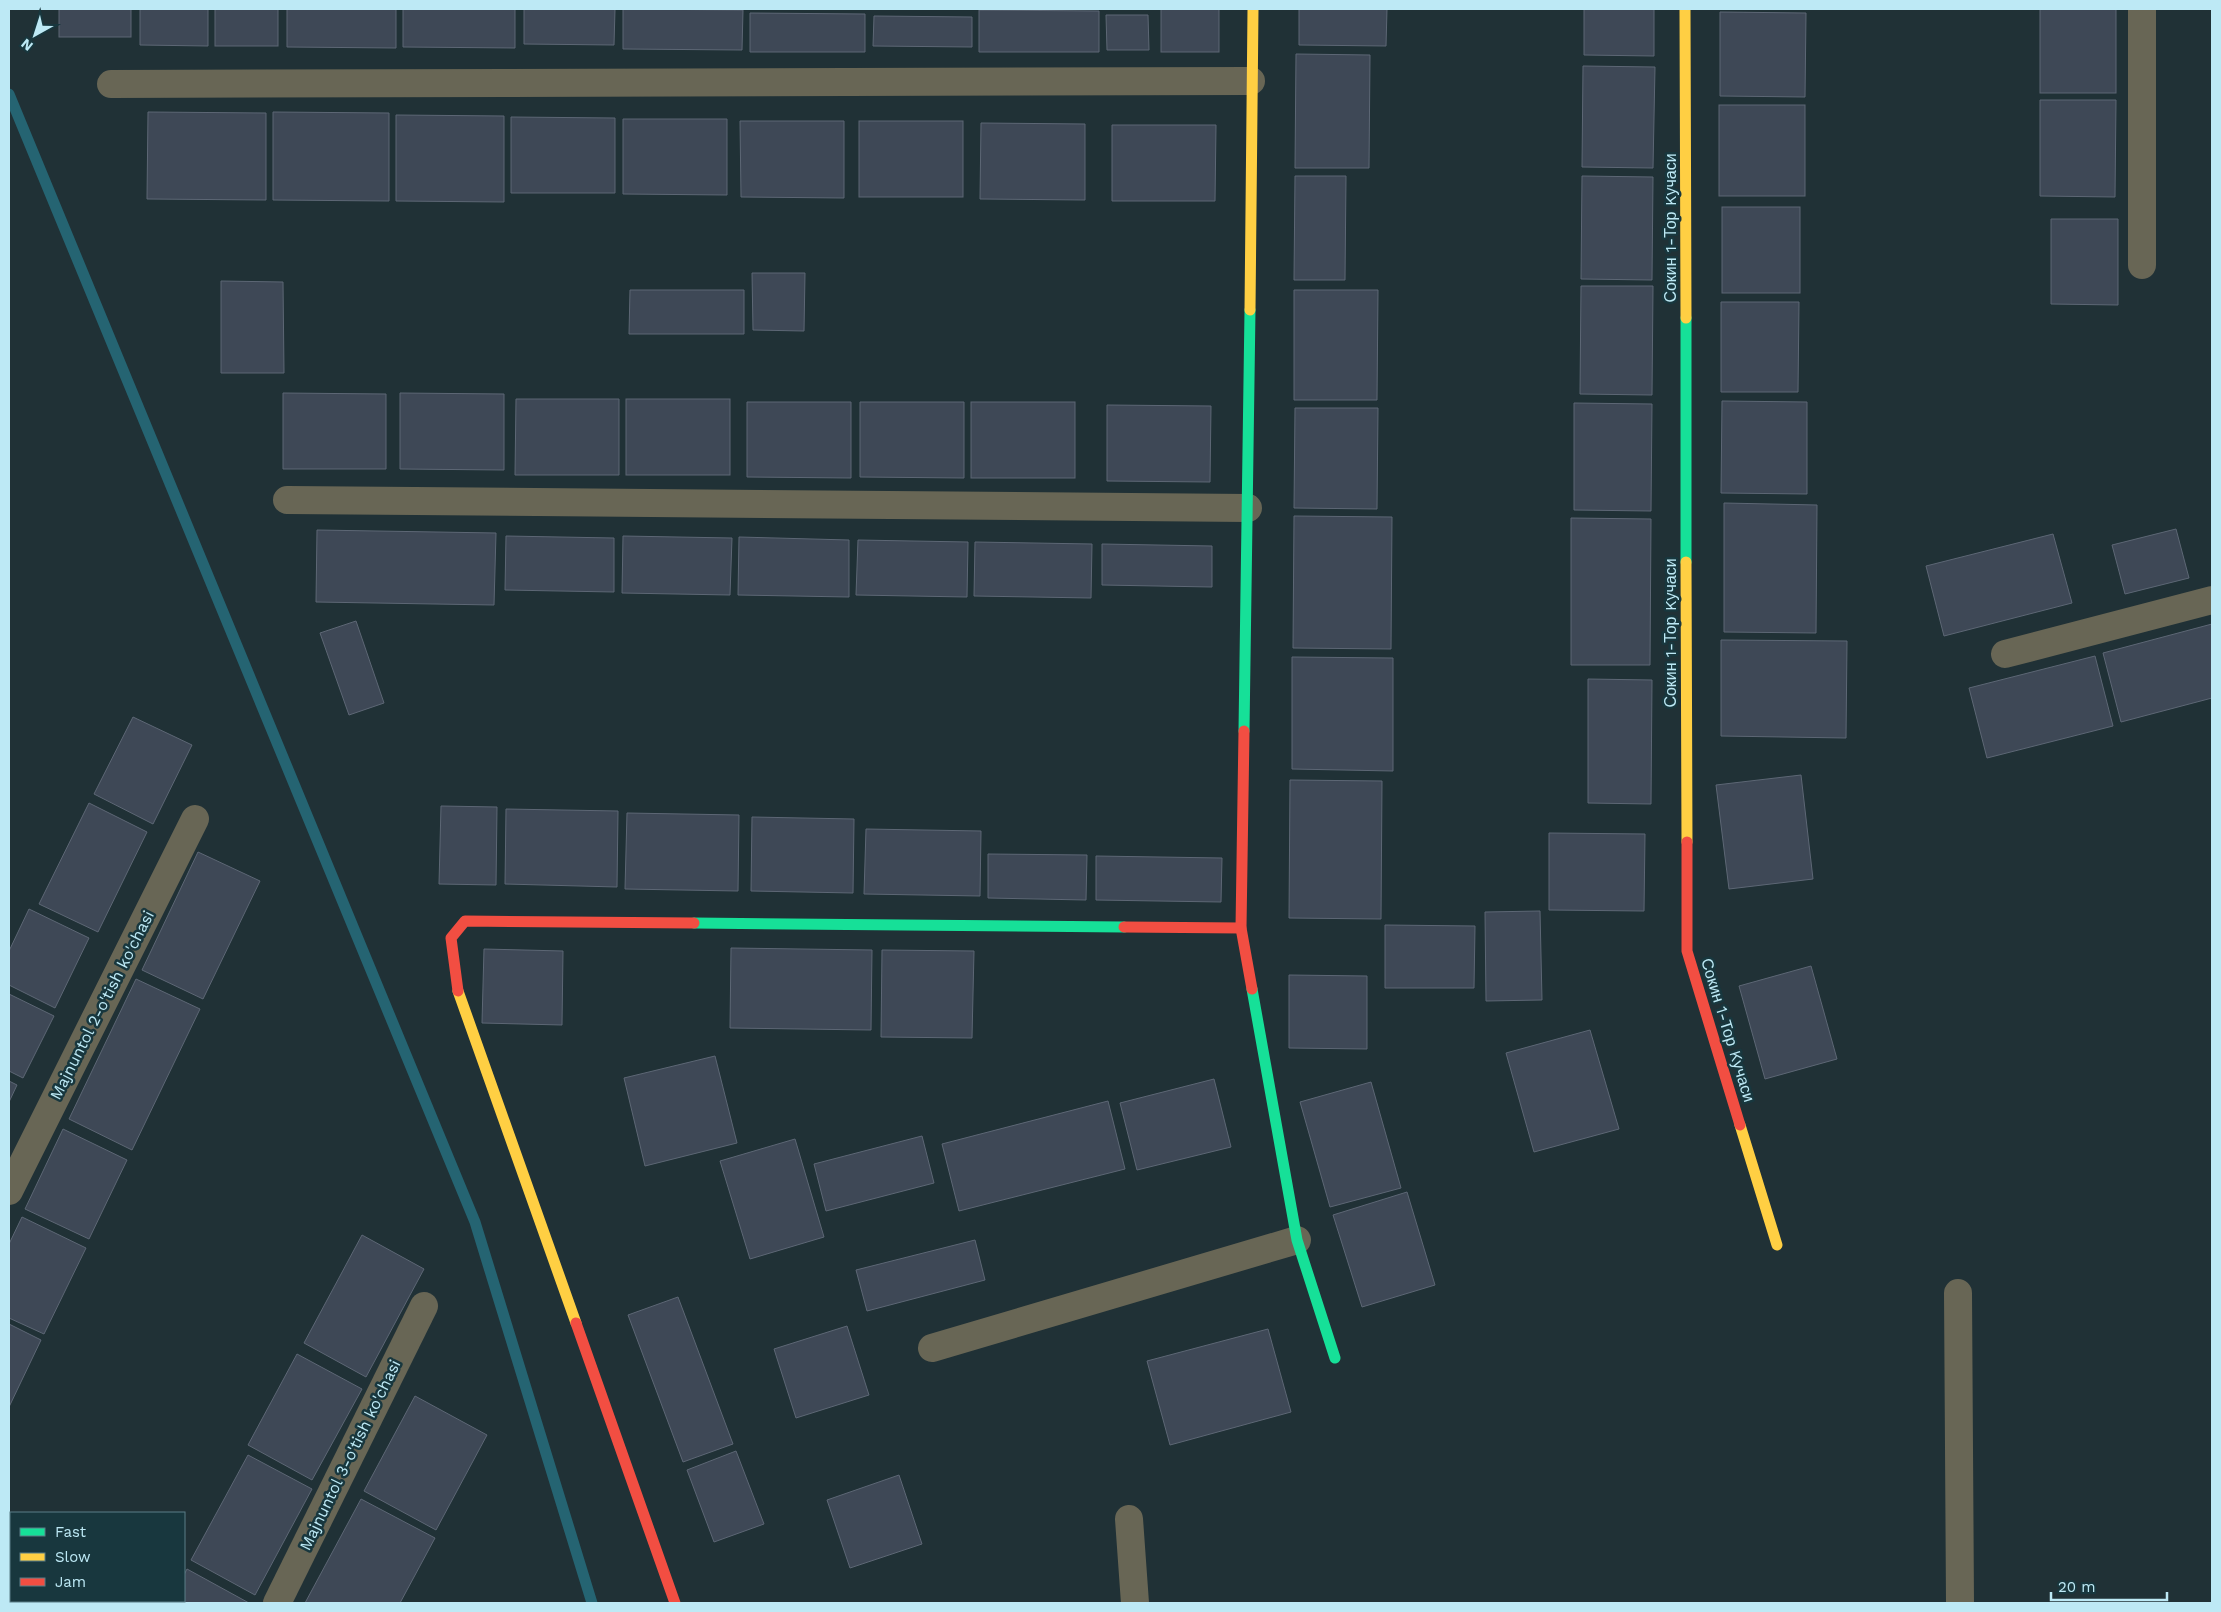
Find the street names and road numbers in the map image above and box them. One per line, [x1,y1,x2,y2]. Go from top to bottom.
street label: Сокин 1-Тор Kучаси [1661,153,1680,303]
street label: Сокин 1-Тор Kучаси [1661,558,1680,708]
street label: Majnuntol 2-o'tish ko'chasi [46,907,158,1103]
street label: Сокин 1-Тор Kучаси [1697,956,1759,1104]
street label: Majnuntol 3-o'tish ko'chasi [295,1356,405,1554]

